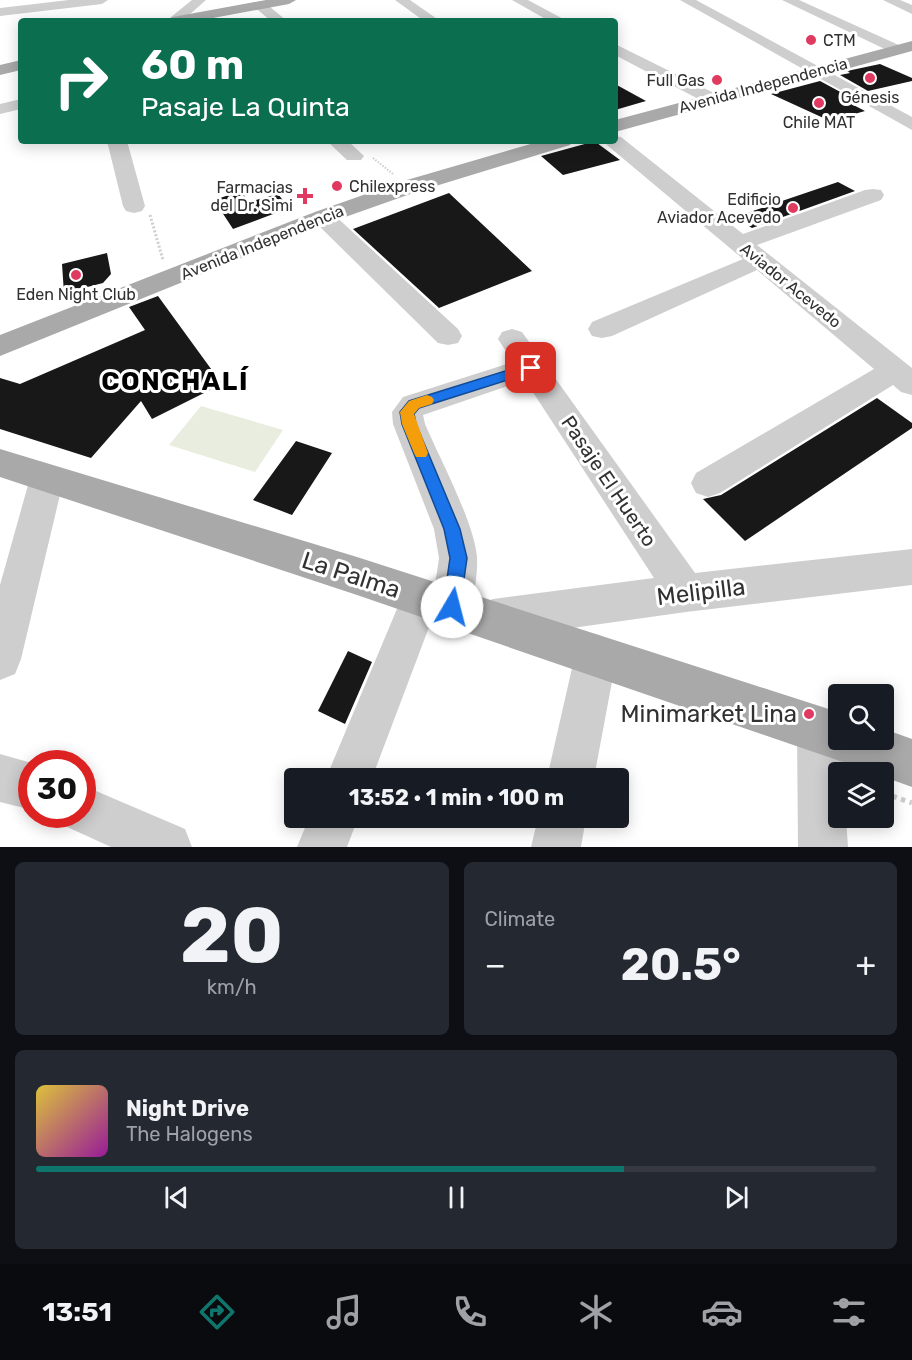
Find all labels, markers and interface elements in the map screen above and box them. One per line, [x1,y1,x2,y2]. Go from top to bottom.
place label: CTM [823,31,856,50]
marker: CTM [804,33,818,47]
text: 60 m [141,40,244,90]
icon: right [42,42,120,120]
street label: Avenida Independencia [677,54,850,117]
place label: Full Gas [647,71,705,90]
marker: Génesis [863,71,877,85]
marker: Full Gas [710,73,724,87]
place label: Génesis [841,88,899,107]
text: Pasaje La Quinta [141,91,350,123]
marker: Chile MAT [812,96,826,110]
place label: Chile MAT [783,113,855,132]
place label: Chilexpress [349,177,435,196]
place label: Farmacias del Dr. Simi [211,178,293,215]
marker: Chilexpress [330,179,344,193]
marker: Farmacias del Dr. Simi [298,189,312,203]
place label: Edificio Aviador Acevedo [657,190,781,227]
street label: Avenida Independencia [178,201,346,284]
marker: Edificio Aviador Acevedo [786,201,800,215]
street label: Aviador Acevedo [736,239,845,332]
marker: Eden Night Club [69,268,83,282]
place label: Eden Night Club [16,285,136,304]
pin [505,342,556,393]
icon: arrive [514,351,547,384]
district label: CONCHALÍ [101,366,249,397]
street label: Pasaje El Huerto [556,411,662,551]
street label: La Palma [298,546,404,604]
street label: Melipilla [655,573,747,611]
position arrow [420,575,484,639]
map controls [828,684,894,828]
button: search [828,684,894,750]
place label: Minimarket Lina [621,700,797,728]
marker: Minimarket Lina [802,707,816,721]
speed limit sign: 30 [18,750,96,828]
button: layers [828,762,894,828]
text: 13:52 · 1 min · 100 m [349,784,564,811]
text: 20 [180,889,284,982]
text: Climate [485,907,555,931]
text: 20.5° [621,938,741,991]
text: − [485,945,506,984]
text: + [855,945,876,984]
text: km/h [207,975,257,999]
text: Night Drive [126,1095,249,1122]
text: The Halogens [126,1122,253,1146]
icon: previous [160,1181,193,1214]
icon: pause [440,1181,473,1214]
icon: next [720,1181,753,1214]
icon: directions [196,1291,238,1333]
icon: music [323,1291,365,1333]
icon: phone [449,1291,491,1333]
icon: climate [575,1291,617,1333]
icon: car [701,1291,743,1333]
icon: filters [828,1291,870,1333]
text: 13:51 [42,1296,112,1328]

